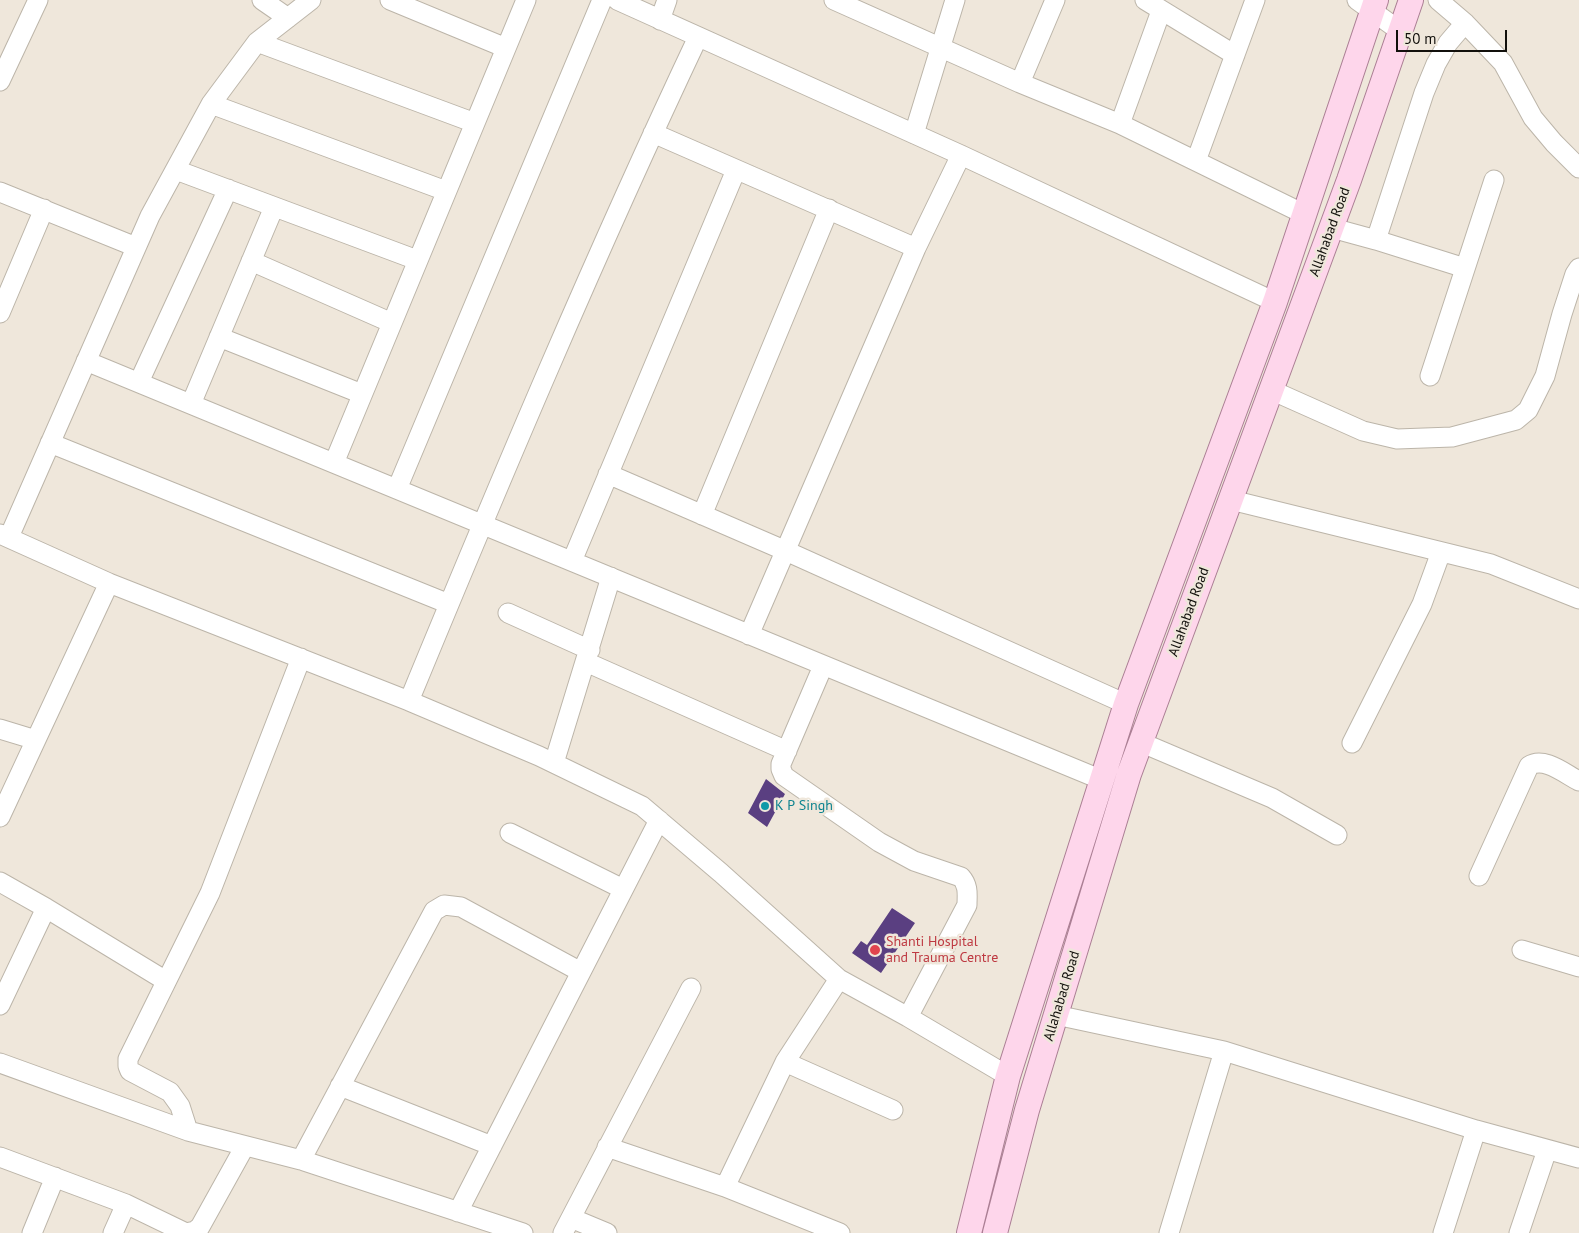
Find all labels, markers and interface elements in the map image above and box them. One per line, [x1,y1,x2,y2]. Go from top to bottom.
scale bar [1399,20,1510,52]
text: 50 m [1404,29,1437,48]
street label: Allahabad Road [1306,185,1354,279]
street label: Allahabad Road [1165,565,1213,659]
place label: K P Singh [775,798,833,814]
marker: K P Singh [759,800,771,812]
place label: Shanti Hospital and Trauma Centre [886,934,998,966]
marker: Shanti Hospital and Trauma Centre [868,943,882,957]
street label: Allahabad Road [1040,949,1084,1043]

